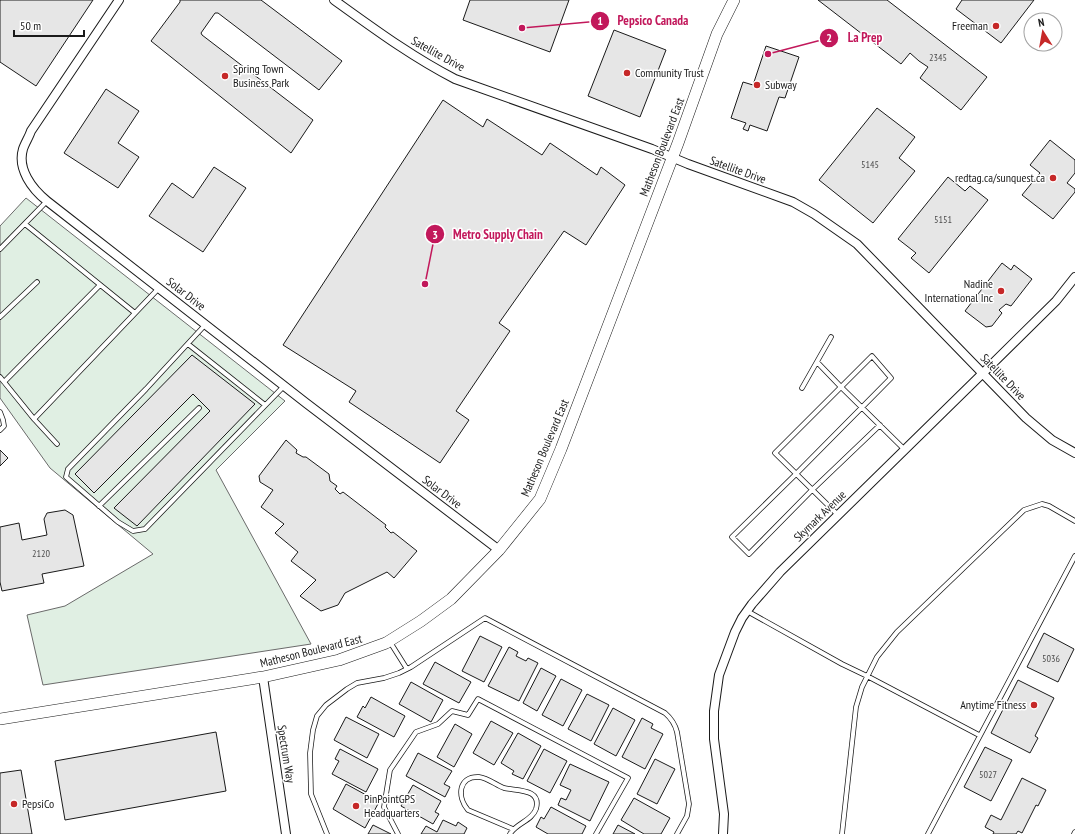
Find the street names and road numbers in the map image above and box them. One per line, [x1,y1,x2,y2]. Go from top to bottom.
street label: Satellite Drive [409,33,468,74]
street label: Matheson Boulevard East [636,95,687,198]
street label: Satellite Drive [708,152,768,187]
street label: Solar Drive [164,274,209,314]
street label: Satellite Drive [978,350,1029,403]
street label: Matheson Boulevard East [517,396,572,499]
street label: Solar Drive [420,472,465,511]
street label: Skymark Avenue [790,487,849,544]
street label: Matheson Boulevard East [258,630,364,670]
street label: Spectrum Way [275,724,299,784]

